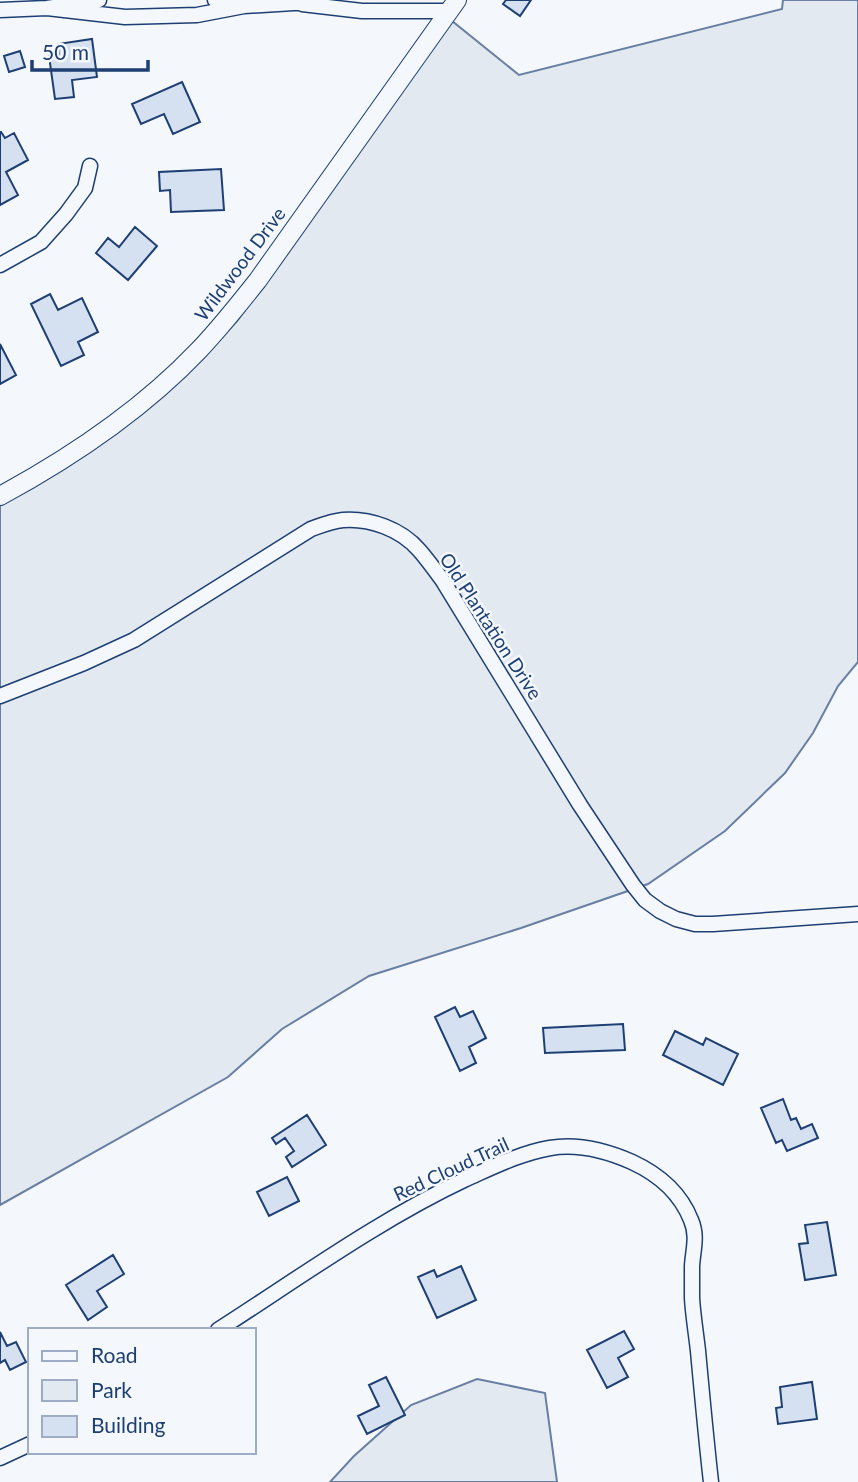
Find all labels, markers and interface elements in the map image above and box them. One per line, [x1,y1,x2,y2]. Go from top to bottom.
scale bar [32,28,147,72]
text: 50 m [42,39,89,64]
street label: Wildwood Drive [189,202,290,325]
street label: Old Plantation Drive [435,548,547,703]
street label: Red Cloud Trail [389,1132,512,1205]
legend [28,1328,256,1454]
text: Road [91,1342,138,1367]
text: Park [91,1377,132,1402]
text: Building [91,1412,166,1437]

